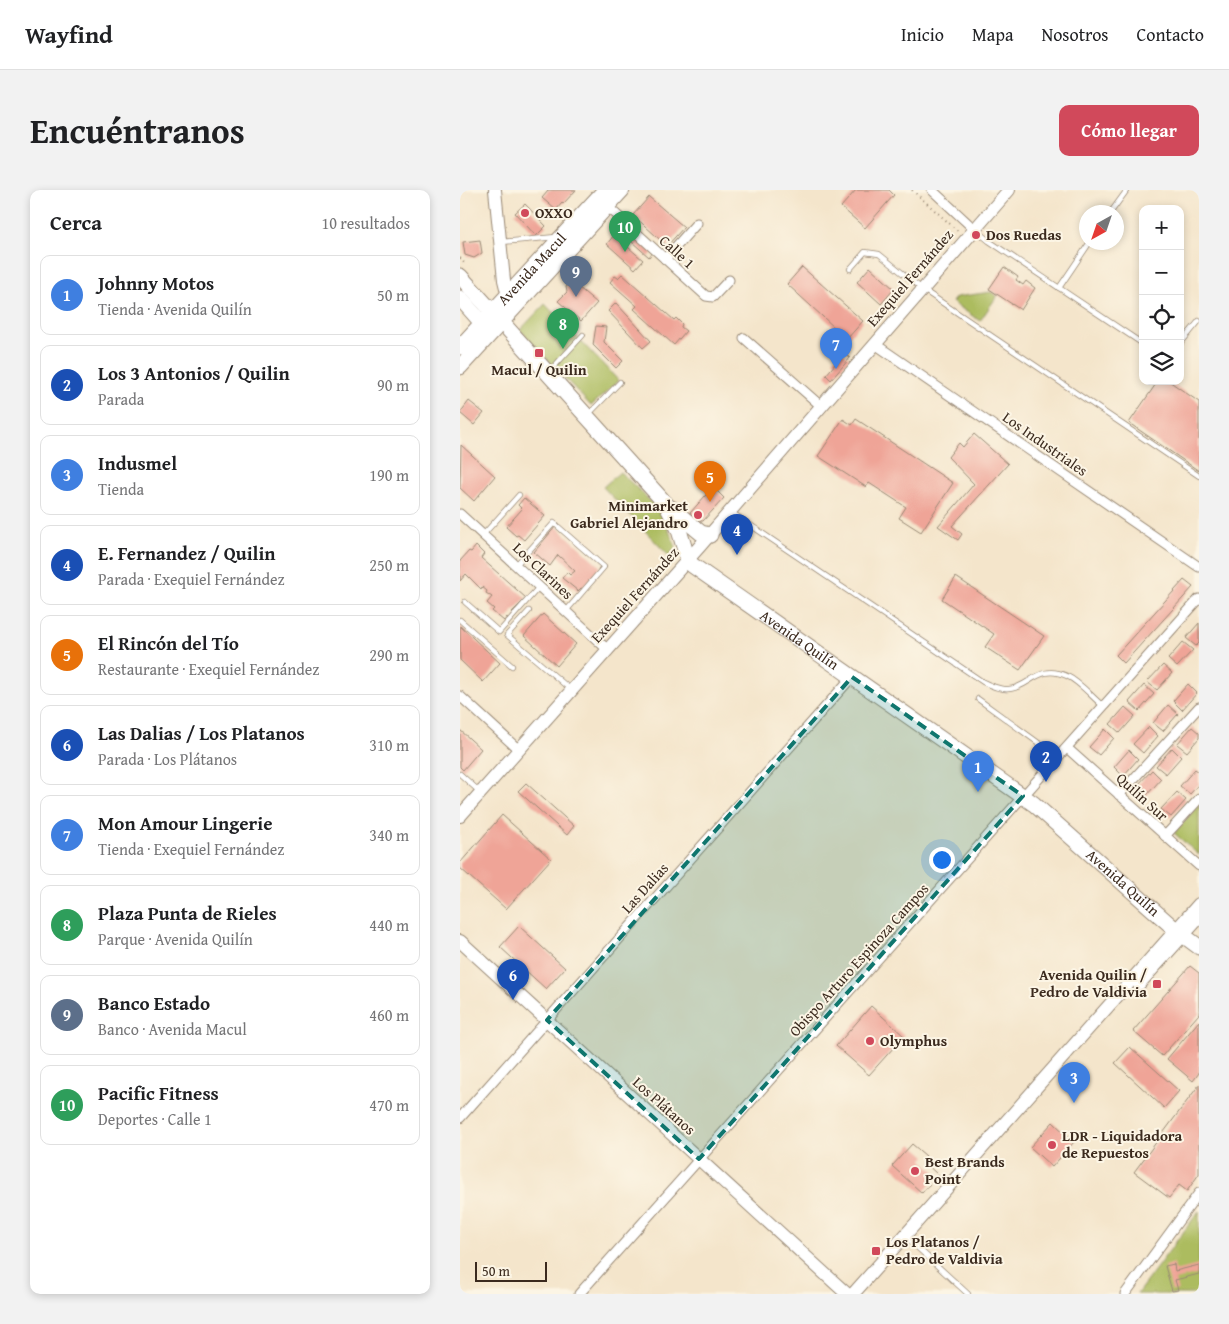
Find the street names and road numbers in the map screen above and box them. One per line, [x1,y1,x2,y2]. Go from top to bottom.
street label: Exequiel Fernández [862,224,958,331]
street label: Avenida Macul [493,228,570,310]
street label: Calle 1 [655,230,700,273]
street label: Los Industriales [999,407,1092,481]
street label: Los Clarines [509,537,578,604]
street label: Exequiel Fernández [586,542,684,647]
street label: Avenida Quilín [756,605,844,675]
street label: Quilín Sur [1112,768,1173,826]
street label: Avenida Quilín [1082,844,1165,921]
street label: Las Dalias [616,858,673,917]
street label: Obispo Arturo Espinoza Campos [784,878,933,1041]
street label: Los Plátanos [628,1072,700,1140]

